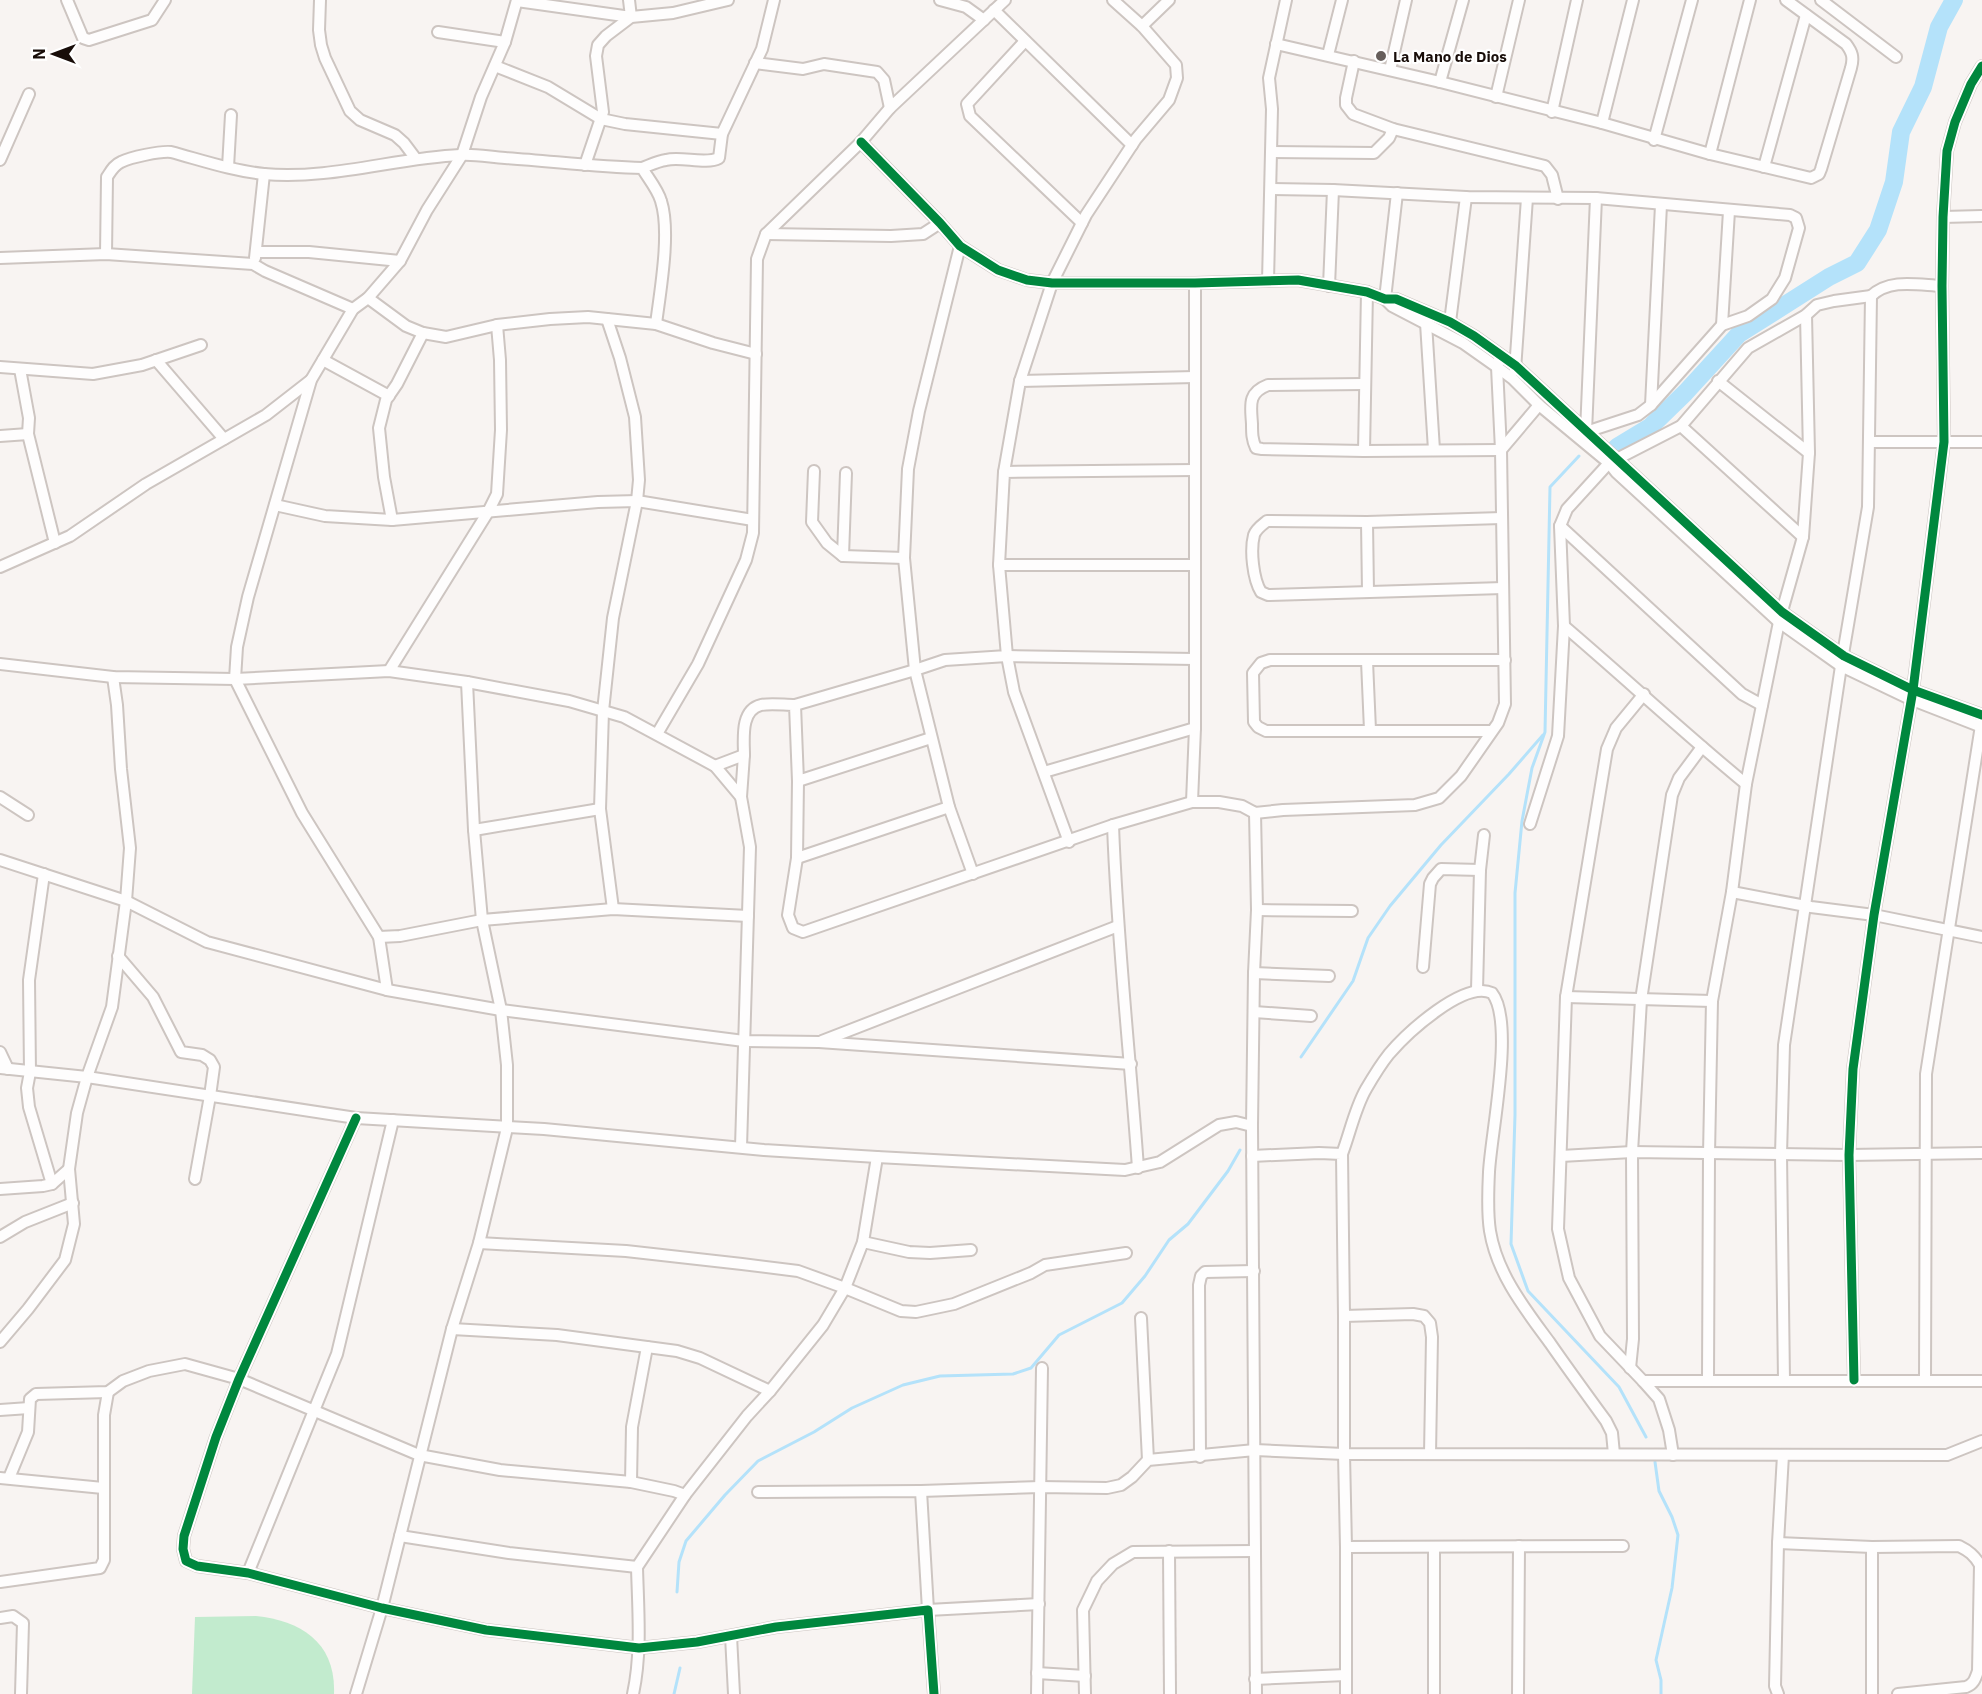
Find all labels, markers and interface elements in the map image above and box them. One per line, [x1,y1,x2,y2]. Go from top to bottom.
north arrow [24,24,84,84]
place label: La Mano de Dios [1393,47,1507,66]
text: N [29,48,49,60]
marker: La Mano de Dios [1374,49,1388,63]

